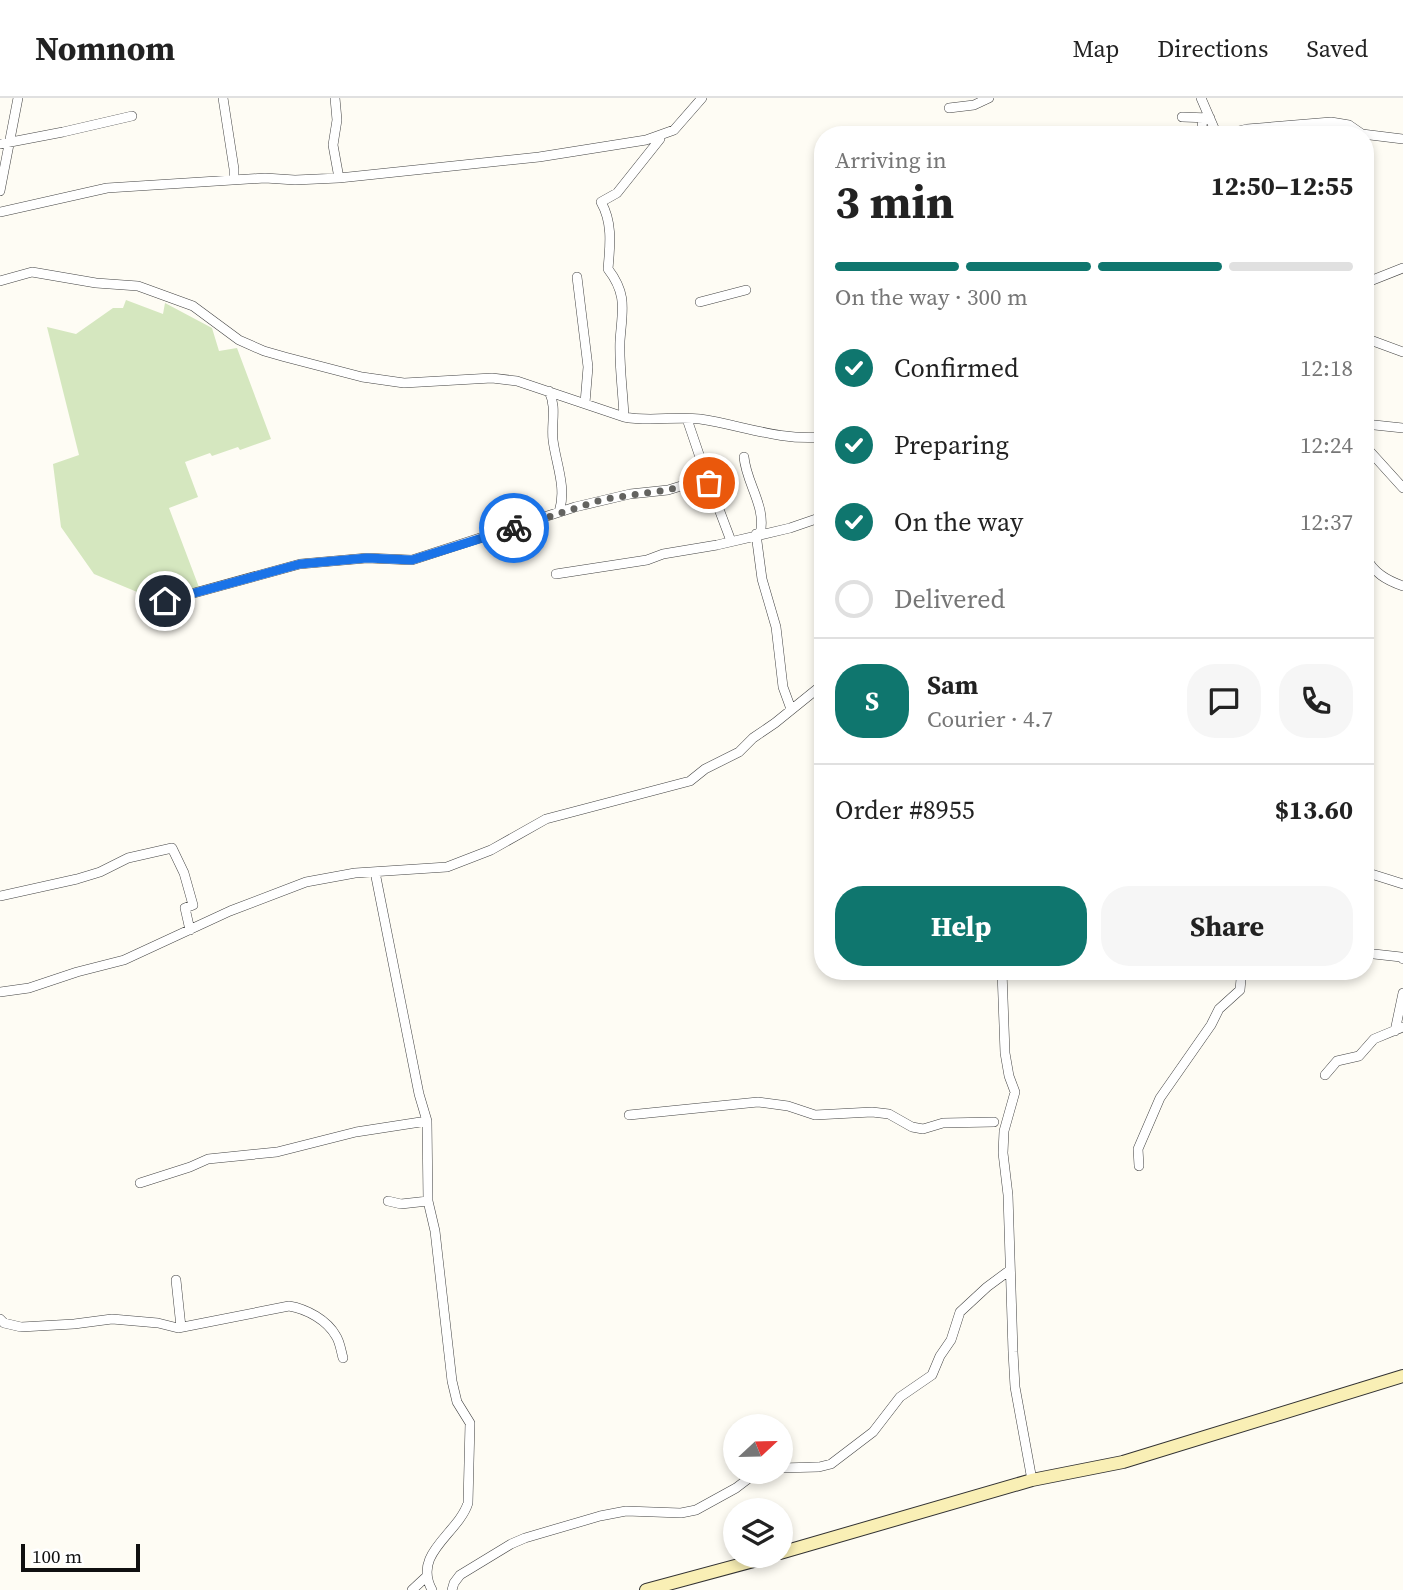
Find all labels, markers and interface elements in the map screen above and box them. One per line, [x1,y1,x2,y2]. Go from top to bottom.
text: Nomnom [35,26,175,71]
text: Map [1072,32,1119,65]
text: Directions [1157,32,1268,65]
text: Saved [1306,32,1368,65]
text: Arriving in [835,144,947,176]
text: 12:50–12:55 [1211,168,1353,204]
text: 3 min [835,170,954,233]
text: On the way · 300 m [835,281,1028,313]
icon: check [835,349,873,387]
text: Confirmed [894,350,1019,386]
text: 12:18 [1300,352,1353,384]
icon: check [835,426,873,464]
text: Preparing [894,427,1009,463]
text: 12:24 [1300,429,1353,461]
pin [679,453,739,513]
icon: bag [690,464,728,502]
courier [479,493,549,563]
icon: check [835,503,873,541]
text: On the way [894,504,1023,540]
text: 12:37 [1300,506,1353,538]
icon: bike [495,509,533,547]
pin [135,571,195,631]
text: Delivered [894,581,1005,617]
icon: home [146,582,184,620]
button: chat [1187,664,1261,738]
button: phone [1279,664,1353,738]
text: Sam [927,667,978,703]
text: S [865,683,879,719]
text: Courier · 4.7 [927,703,1053,735]
text: Order #8955 [835,792,975,828]
text: $13.60 [1275,792,1353,828]
button: Help [835,886,1087,966]
button: Share [1101,886,1353,966]
north arrow [723,1414,793,1484]
map controls [723,1414,793,1568]
button: layers [723,1498,793,1568]
scale bar [21,1541,140,1573]
text: 100 m [32,1543,82,1569]

